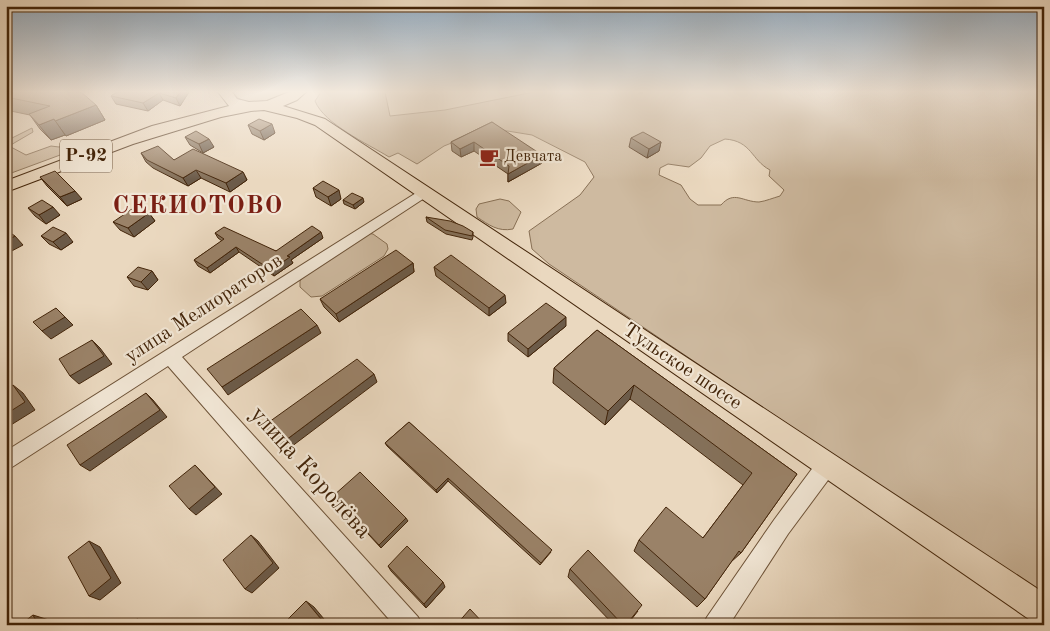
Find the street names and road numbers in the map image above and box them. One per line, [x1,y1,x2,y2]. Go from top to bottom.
road number: Р-92 [60,140,112,172]
street label: улица Мелиораторов [122,251,286,367]
street label: Тульское шоссе [619,320,745,414]
street label: улица Королёва [245,402,375,544]

